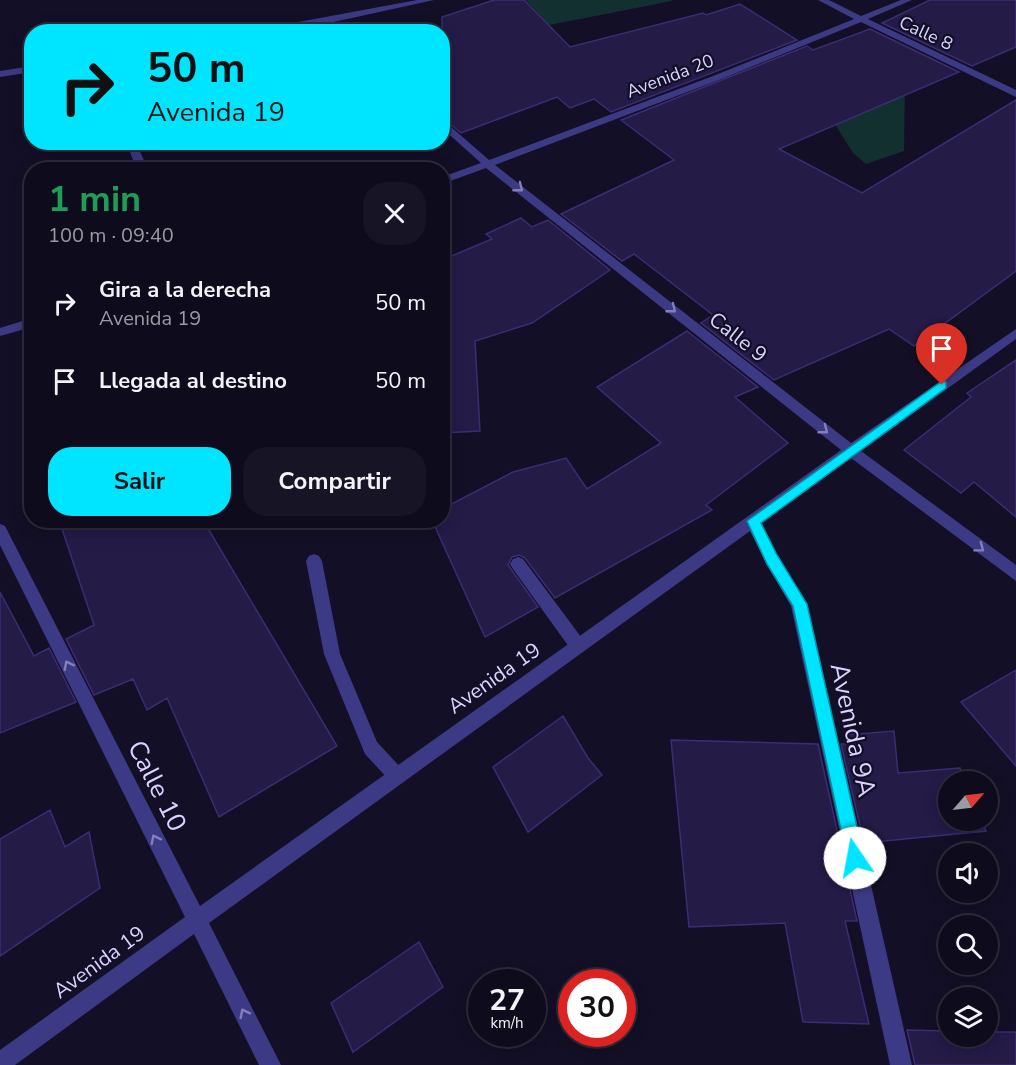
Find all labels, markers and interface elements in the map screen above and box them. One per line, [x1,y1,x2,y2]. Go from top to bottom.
street label: Calle 8 [895,10,957,56]
text: 50 m [147,40,246,97]
icon: right [48,48,126,126]
street label: Avenida 20 [623,48,717,104]
text: Avenida 19 [147,94,285,131]
text: 1 min [48,175,141,224]
one-way arrow [512,181,523,192]
button: close [363,182,426,245]
text: 100 m · 09:40 [48,222,174,249]
text: Gira a la derecha [99,275,271,305]
icon: right [48,287,81,320]
text: 50 m [375,288,426,318]
one-way arrow [665,302,676,313]
text: Avenida 19 [99,305,201,332]
street label: Calle 9 [703,306,773,368]
pin [916,323,967,385]
icon: arrive [925,332,958,365]
icon: arrive [48,365,81,398]
text: Llegada al destino [99,366,287,396]
text: 50 m [375,366,426,396]
one-way arrow [818,423,829,434]
button: Salir [48,447,231,516]
button: Compartir [243,447,426,516]
one-way arrow [973,540,984,551]
street label: Avenida 19 [442,636,546,720]
one-way arrow [64,660,75,671]
street label: Avenida 9A [822,660,884,800]
street label: Calle 10 [119,734,195,838]
north arrow [938,771,998,831]
map controls [938,771,998,1047]
position arrow [823,826,887,890]
one-way arrow [151,835,163,846]
button: sound [938,843,998,903]
button: search [938,915,998,975]
street label: Avenida 19 [47,919,151,1005]
speed limit sign: 30 [558,969,636,1047]
text: 27 [489,980,525,1021]
button: layers [938,987,998,1047]
one-way arrow [239,1008,251,1019]
text: km/h [490,1013,524,1033]

